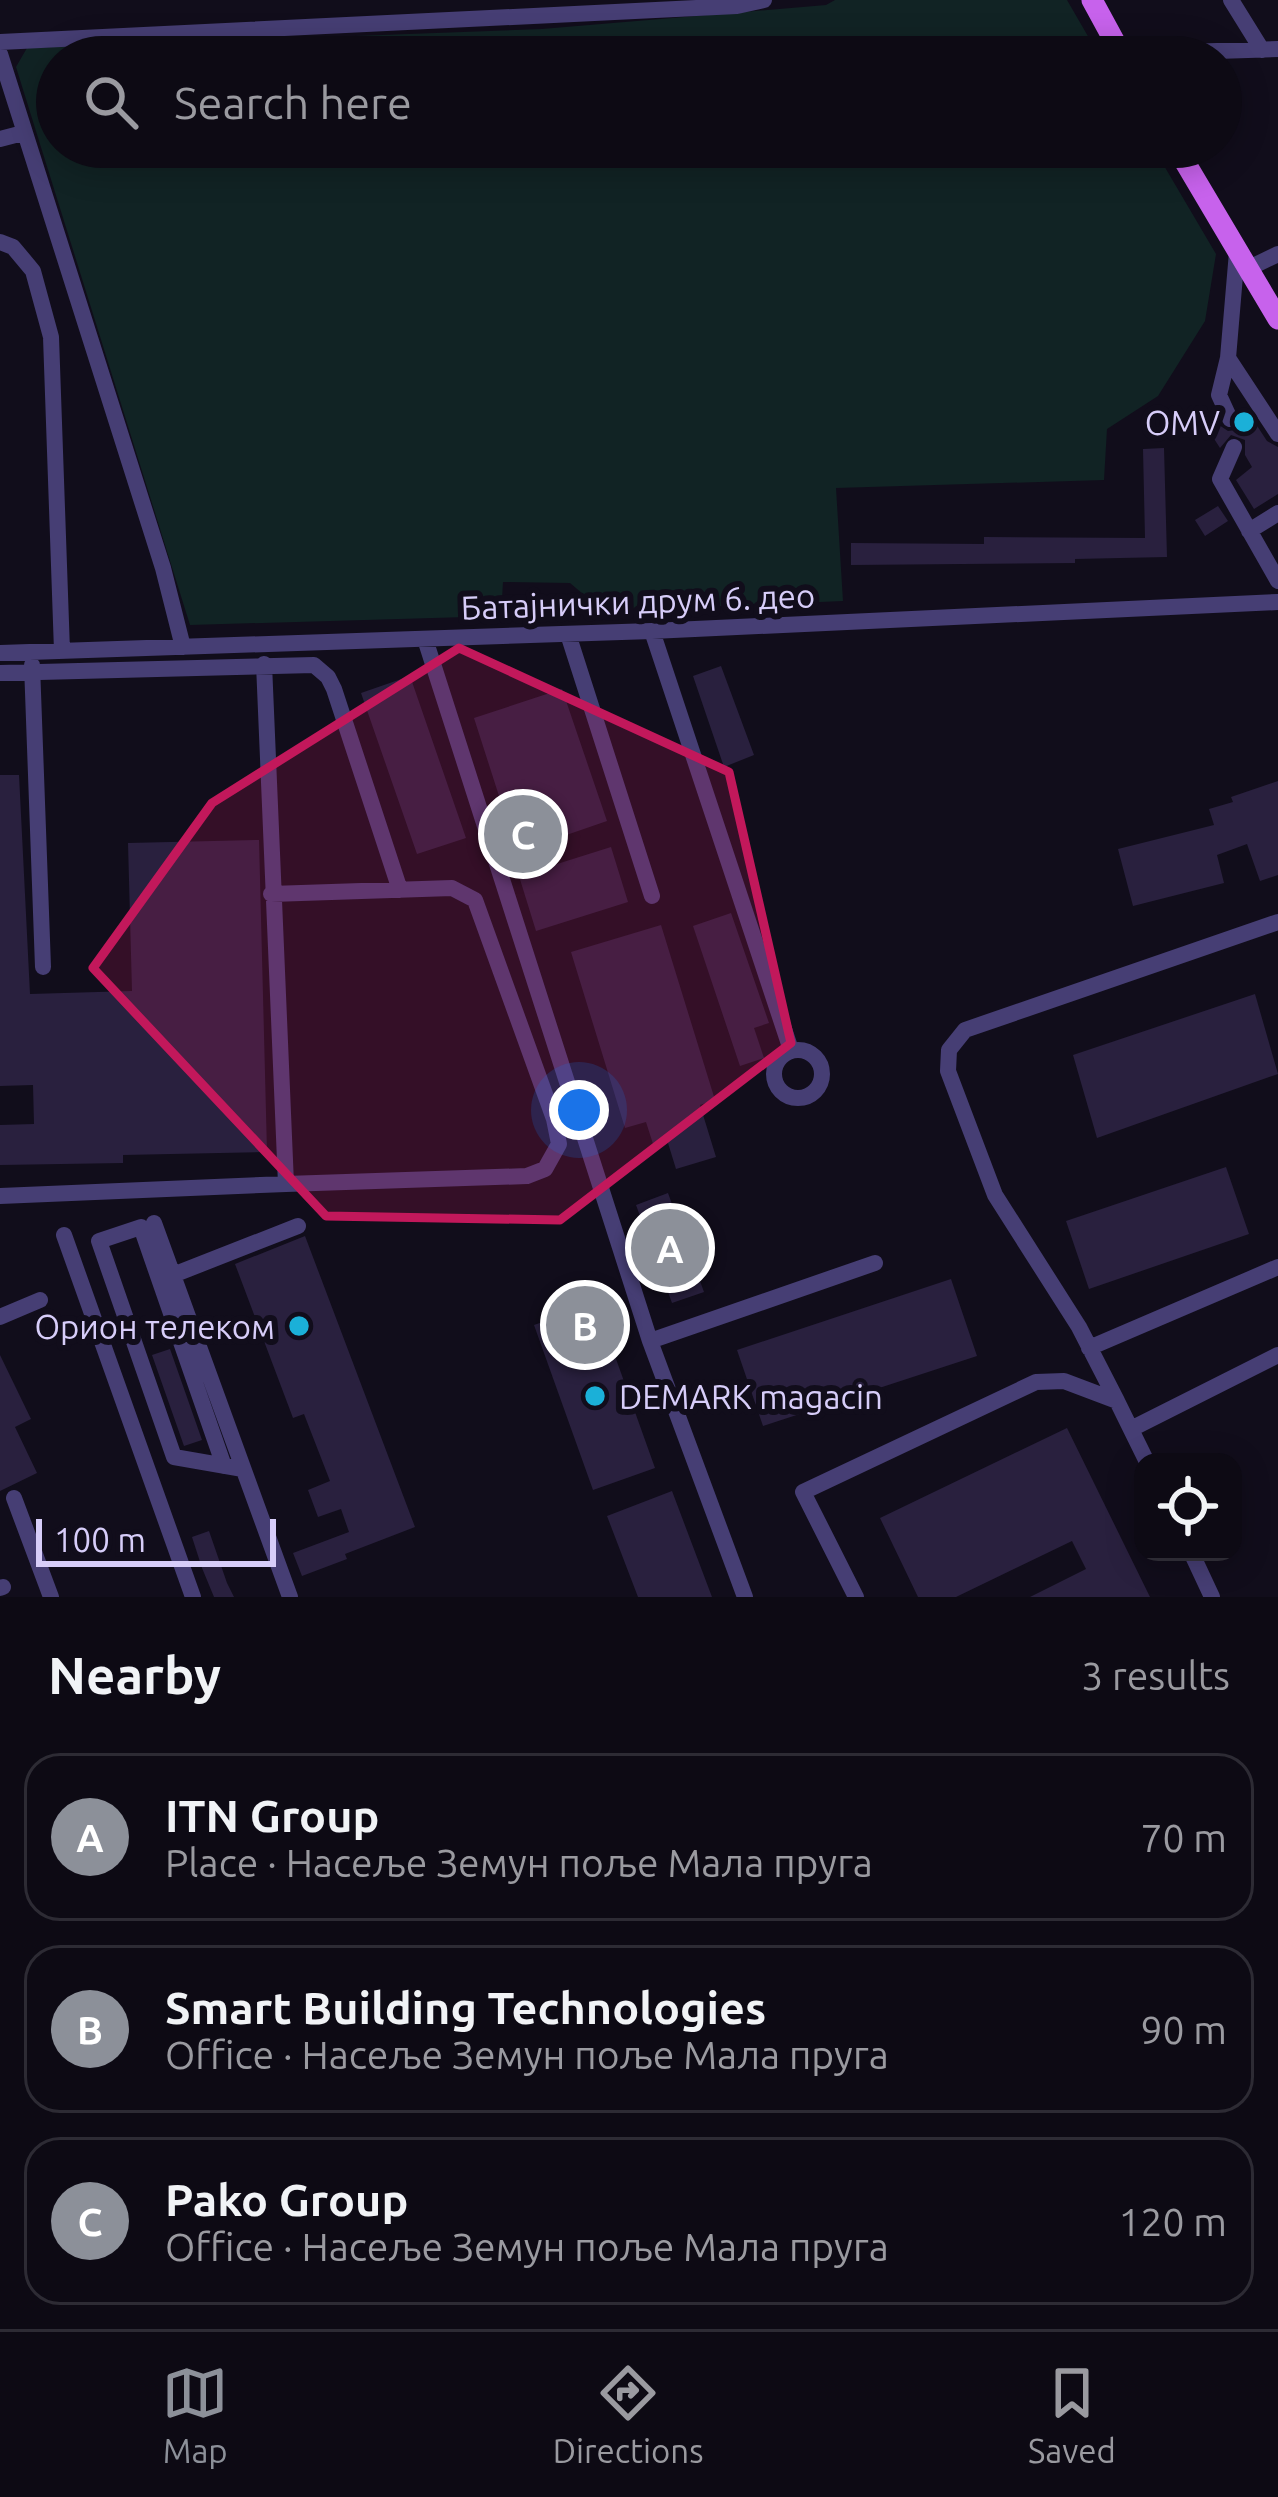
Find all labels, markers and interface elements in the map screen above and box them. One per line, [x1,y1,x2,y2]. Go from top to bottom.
search box [36,36,1242,168]
icon: search [78,69,144,135]
text: Search here [174,77,412,128]
place label: OMV [1145,404,1220,441]
marker: OMV [1231,409,1257,435]
street label: Батајнички друм 6. део [460,576,816,626]
pin: C [484,789,562,879]
your location [549,1080,609,1140]
pin: A [631,1203,709,1293]
pin: B [546,1280,624,1370]
place label: Орион телеком [34,1308,275,1345]
marker: Орион телеком [286,1313,312,1339]
place label: DEMARK magacin [619,1378,883,1415]
marker: DEMARK magacin [582,1383,608,1409]
map controls [1134,1453,1242,1561]
button: locate [1134,1453,1242,1561]
scale bar [36,1513,276,1566]
text: 100 m [54,1521,146,1558]
text: Nearby [48,1646,221,1704]
text: 3 results [1081,1654,1230,1697]
text: ITN Group [165,1790,379,1841]
text: A [76,1816,104,1859]
text: 70 m [1140,1816,1227,1859]
text: Place · Насеље Земун поље Мала пруга [165,1841,873,1884]
text: Smart Building Technologies [165,1982,766,2033]
text: B [77,2008,103,2051]
text: 90 m [1140,2008,1227,2051]
text: Office · Насеље Земун поље Мала пруга [165,2033,889,2076]
text: Pako Group [165,2174,408,2225]
text: C [78,2200,102,2243]
text: 120 m [1118,2200,1227,2243]
text: Office · Насеље Земун поље Мала пруга [165,2225,889,2268]
tab: Map [162,2360,228,2469]
tab: Directions [553,2360,703,2469]
tab: Saved [1028,2360,1116,2469]

